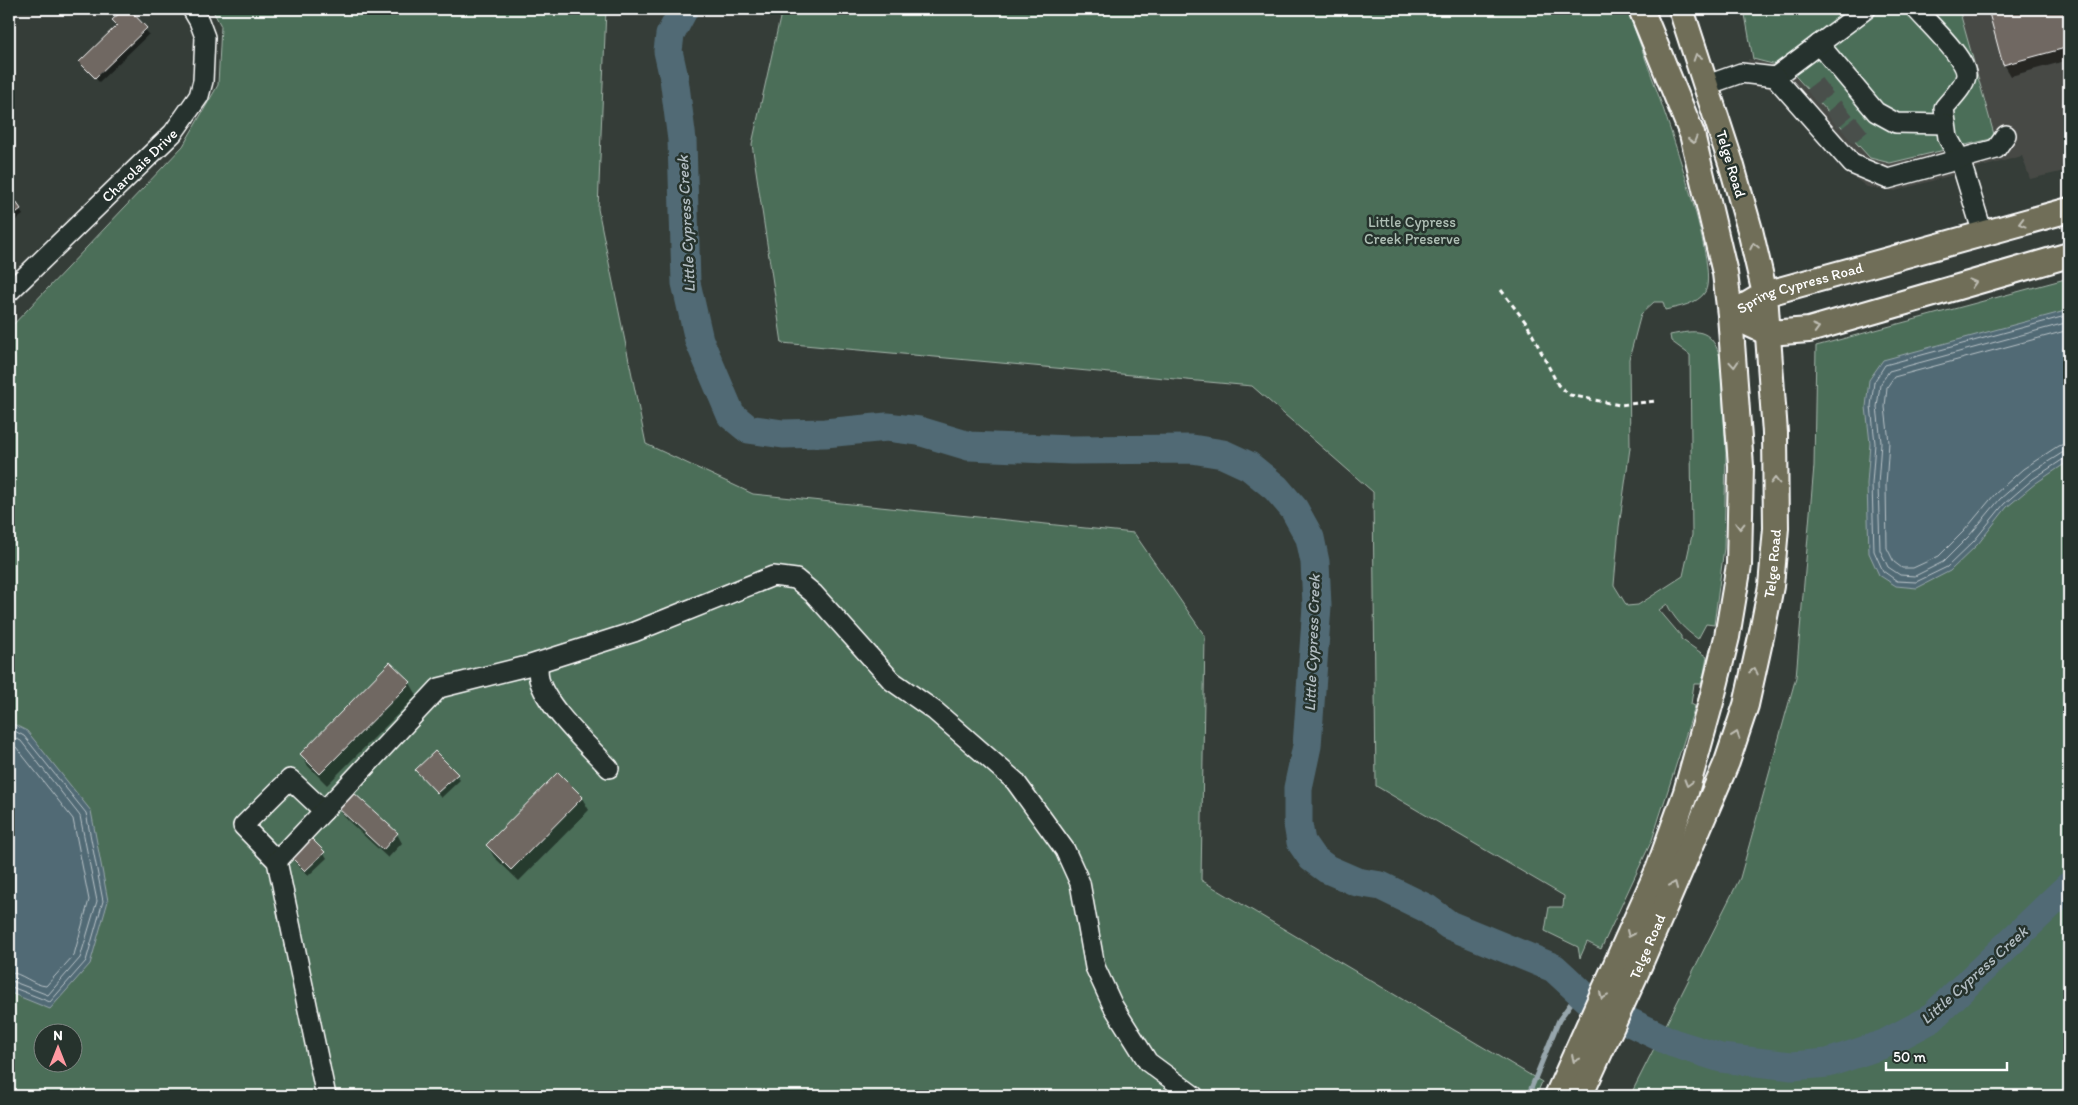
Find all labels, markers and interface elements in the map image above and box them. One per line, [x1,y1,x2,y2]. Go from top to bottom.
one-way arrow [1693,53,1703,62]
street label: Charolais Drive [98,125,181,206]
street label: Telge Road [1712,128,1750,200]
one-way arrow [1688,135,1698,143]
water label: Little Cypress Creek [673,154,699,293]
park label: Little Cypress Creek Preserve [1364,213,1460,248]
one-way arrow [2019,218,2027,228]
one-way arrow [1749,242,1760,251]
street label: Spring Cypress Road [1734,258,1866,318]
one-way arrow [1968,278,1976,288]
one-way arrow [1812,323,1820,333]
one-way arrow [1728,360,1739,368]
one-way arrow [1770,476,1780,484]
one-way arrow [1735,522,1745,530]
street label: Telge Road [1760,528,1785,600]
water label: Little Cypress Creek [1300,573,1324,712]
one-way arrow [1748,667,1759,676]
one-way arrow [1730,731,1740,739]
one-way arrow [1684,778,1694,787]
one-way arrow [1667,881,1678,890]
street label: Telge Road [1626,911,1670,982]
water label: Little Cypress Creek [1917,921,2032,1028]
one-way arrow [1625,929,1636,938]
one-way arrow [1599,991,1609,1000]
north arrow [32,1022,82,1072]
text: N [53,1027,63,1044]
scale bar [1886,1040,2007,1072]
text: 50 m [1893,1048,1926,1066]
one-way arrow [1570,1054,1581,1063]

